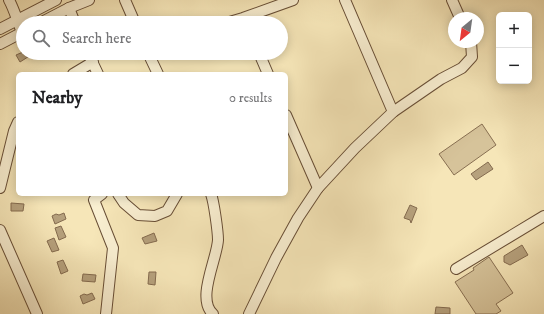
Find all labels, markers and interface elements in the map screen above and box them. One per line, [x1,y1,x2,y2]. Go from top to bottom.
north arrow [448,12,484,48]
map controls [496,12,532,84]
button: + [496,12,532,48]
search box [16,16,288,60]
icon: search [30,27,52,49]
text: Search here [62,29,131,48]
button: − [496,48,532,84]
text: Nearby [32,87,82,109]
text: 0 results [229,90,272,106]

